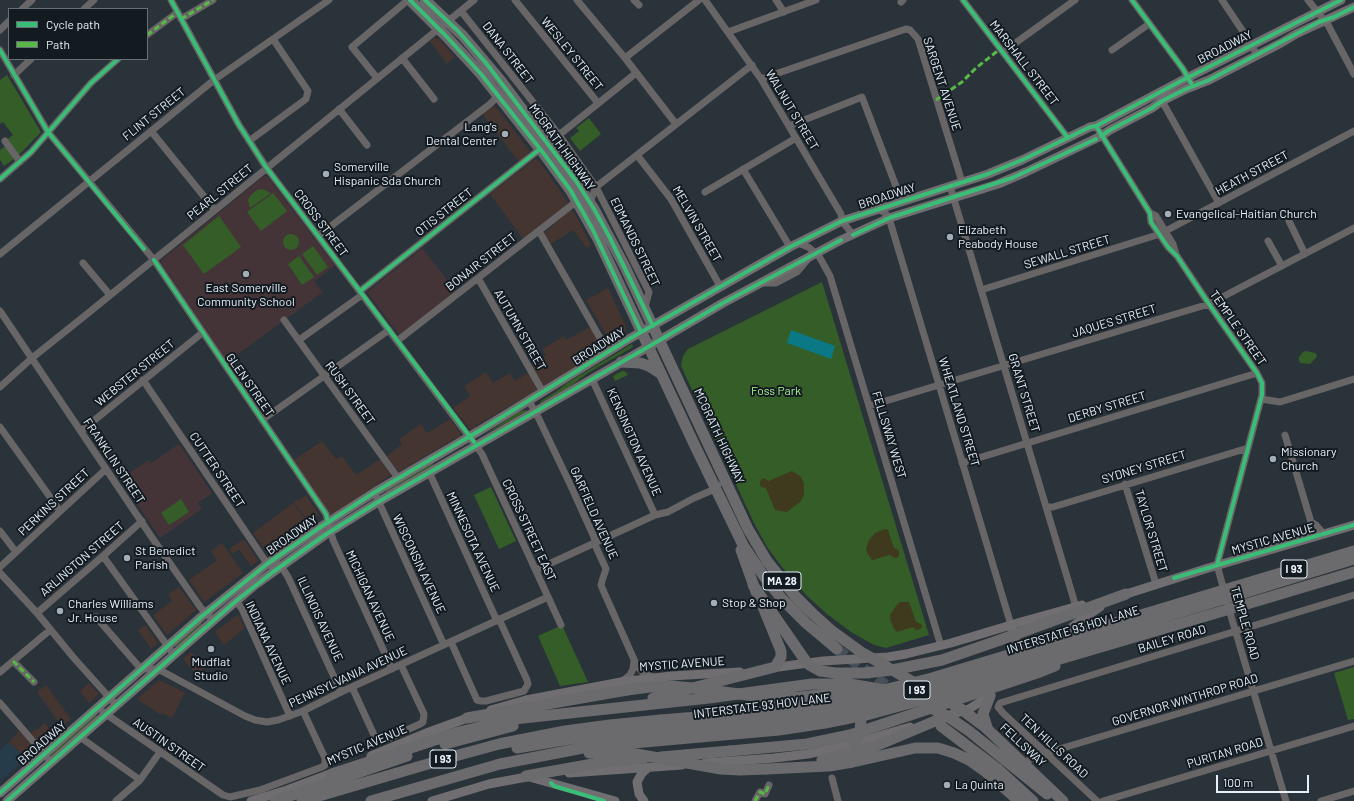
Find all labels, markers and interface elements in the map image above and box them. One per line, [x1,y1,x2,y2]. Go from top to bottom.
legend [8,8,148,60]
street label: WESLEY STREET [538,14,606,94]
text: Cycle path [46,17,100,31]
street label: MARSHALL STREET [986,18,1062,108]
street label: DANA STREET [479,19,537,87]
street label: BROADWAY [1195,27,1255,67]
street label: SARGENT AVENUE [920,35,964,133]
text: Path [46,37,70,51]
street label: WALNUT STREET [762,67,822,153]
street label: FLINT STREET [120,84,188,144]
street label: MCGRATH HIGHWAY [526,101,598,193]
place label: Lang's Dental Center [426,120,497,148]
marker: Lang's Dental Center [500,129,510,139]
street label: HEATH STREET [1213,148,1291,198]
place label: Somerville Hispanic Sda Church [334,160,441,188]
street label: PEARL STREET [184,161,256,223]
marker: Somerville Hispanic Sda Church [321,169,331,179]
street label: BROADWAY [857,180,917,212]
street label: MELVIN STREET [669,183,725,265]
street label: OTIS STREET [412,185,476,239]
street label: CROSS STREET [291,186,351,260]
street label: EDMANDS STREET [607,195,663,289]
place label: Evangelical-Haitian Church [1176,207,1317,221]
marker: Evangelical-Haitian Church [1163,209,1173,219]
place label: Elizabeth Peabody House [958,223,1038,251]
street label: BONAIR STREET [443,230,519,294]
marker: Elizabeth Peabody House [945,232,955,242]
street label: SEWALL STREET [1022,232,1112,272]
marker: East Somerville Community School [241,269,251,279]
place label: East Somerville Community School [197,281,295,309]
street label: AUTUMN STREET [491,287,549,373]
street label: TEMPLE STREET [1207,288,1269,368]
street label: JAQUES STREET [1070,301,1158,341]
street label: BROADWAY [570,324,628,368]
street label: WEBSTER STREET [92,337,178,409]
street label: GLEN STREET [223,350,277,420]
street label: GRANT STREET [1005,352,1043,434]
street label: WHEATLAND STREET [936,356,982,468]
street label: RUSH STREET [322,359,378,427]
park label: Foss Park [751,384,801,398]
street label: KENSINGTON AVENUE [604,386,664,498]
street label: MCGRATH HIGHWAY [691,386,747,486]
street label: DERBY STREET [1066,388,1148,426]
street label: FELLSWAY WEST [869,389,909,481]
street label: FRANKLIN STREET [80,416,148,506]
street label: CUTTER STREET [186,429,248,511]
place label: Missionary Church [1281,445,1336,473]
street label: SYDNEY STREET [1100,447,1188,487]
marker: Missionary Church [1268,454,1278,464]
street label: GARFIELD AVENUE [567,464,621,562]
street label: PERKINS STREET [15,465,93,539]
street label: CROSS STREET EAST [499,477,559,583]
street label: TAYLOR STREET [1132,488,1170,574]
street label: MINNESOTA AVENUE [443,490,503,594]
street label: BROADWAY [264,512,320,558]
street label: WISCONSIN AVENUE [390,512,448,616]
street label: ARLINGTON STREET [37,519,127,599]
street label: MYSTIC AVENUE [1230,520,1316,558]
place label: St Benedict Parish [135,544,196,572]
street label: MICHIGAN AVENUE [343,548,397,644]
marker: St Benedict Parish [122,553,132,563]
road number: I 93 [1281,560,1307,578]
road number: MA 28 [763,572,801,590]
street label: ILLINOIS AVENUE [294,574,346,664]
street label: TEMPLE ROAD [1228,585,1262,661]
place label: Stop & Shop [722,596,786,610]
place label: Charles Williams Jr. House [68,597,153,625]
marker: Stop & Shop [709,598,719,608]
street label: INDIANA AVENUE [242,599,294,687]
street label: INTERSTATE 93 HOV LANE [1005,603,1141,657]
marker: Charles Williams Jr. House [55,606,65,616]
street label: BAILEY ROAD [1136,622,1208,656]
street label: PENNSYLVANIA AVENUE [287,643,409,711]
marker: Mudflat Studio [206,644,216,654]
street label: MYSTIC AVENUE [639,654,725,674]
place label: Mudflat Studio [191,655,231,683]
street label: GOVERNOR WINTHROP ROAD [1110,671,1260,729]
road number: I 93 [904,681,930,699]
street label: INTERSTATE 93 HOV LANE [693,690,831,722]
street label: TEN HILLS ROAD [1017,711,1091,781]
street label: AUSTIN STREET [130,715,208,775]
street label: BROADWAY [15,718,69,768]
street label: FELLSWAY [997,720,1049,770]
street label: MYSTIC AVENUE [325,722,409,768]
street label: PURITAN ROAD [1185,735,1265,771]
road number: I 93 [430,750,456,768]
scale bar [1218,767,1311,793]
text: 100 m [1223,775,1253,789]
place label: La Quinta [955,778,1004,792]
marker: La Quinta [942,780,952,790]

